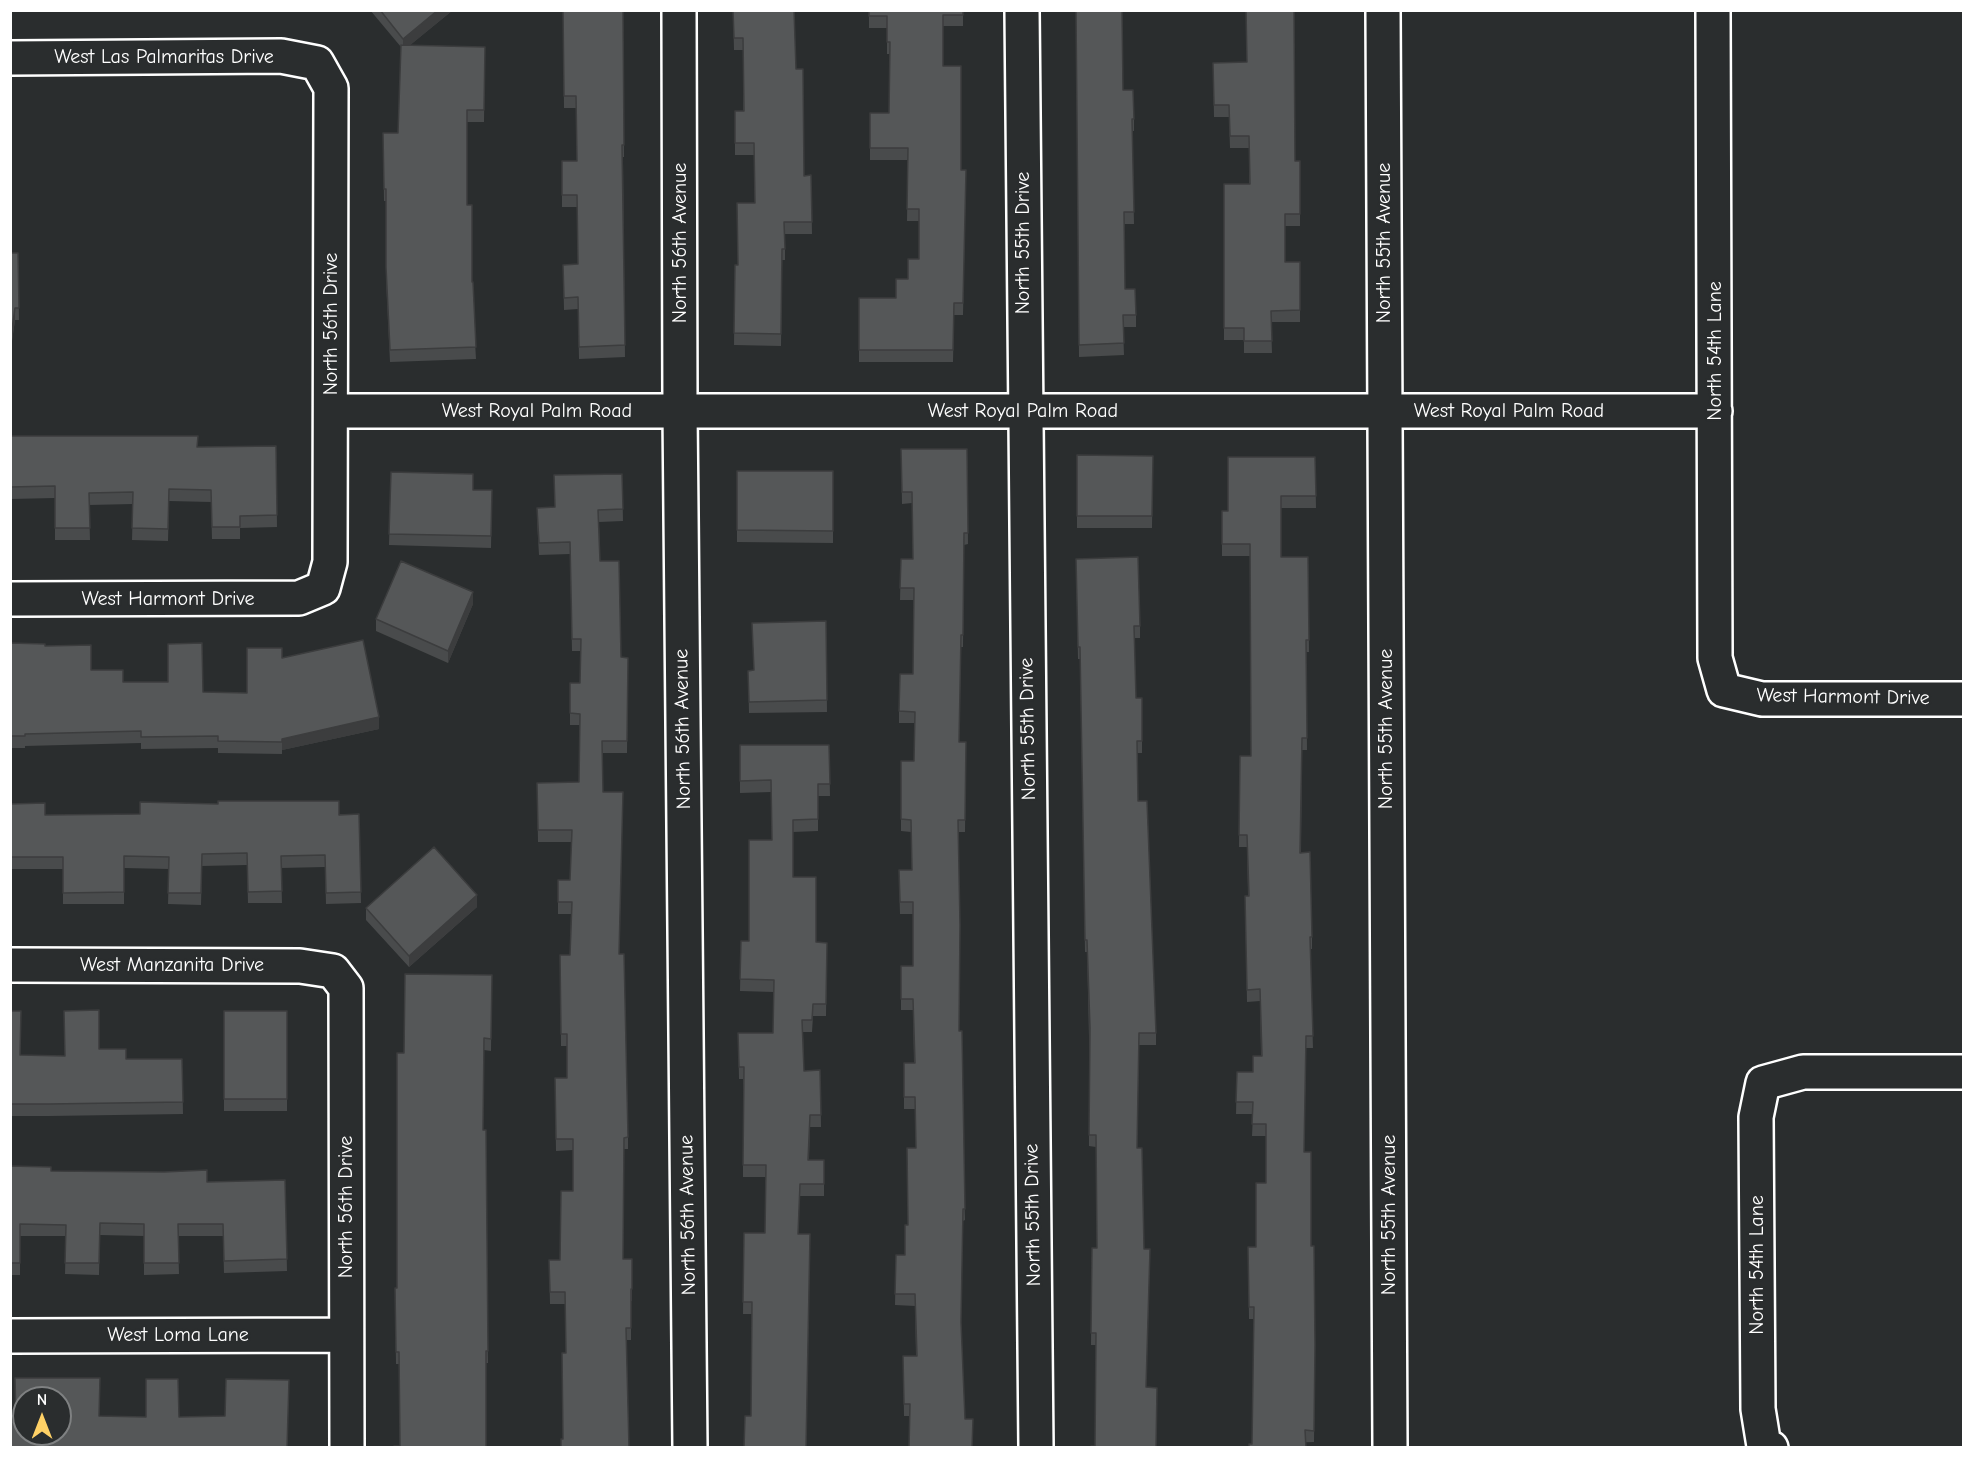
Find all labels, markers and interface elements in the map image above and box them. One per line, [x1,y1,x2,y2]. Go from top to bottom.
street label: West Las Palmaritas Drive [54,45,274,69]
street label: North 56th Avenue [668,163,692,323]
street label: North 55th Avenue [1372,163,1396,323]
street label: North 55th Drive [1011,172,1035,314]
street label: North 56th Drive [319,253,343,395]
street label: North 54th Lane [1703,281,1727,421]
street label: West Royal Palm Road [442,399,632,423]
street label: West Royal Palm Road [928,399,1118,423]
street label: West Royal Palm Road [1414,399,1604,423]
street label: West Harmont Drive [81,587,255,611]
street label: North 56th Avenue [670,649,696,809]
street label: North 55th Avenue [1374,649,1398,809]
street label: North 55th Drive [1015,657,1041,801]
street label: West Harmont Drive [1756,683,1930,711]
street label: West Manzanita Drive [80,953,264,977]
street label: North 56th Avenue [675,1135,701,1295]
street label: North 55th Avenue [1377,1135,1401,1295]
street label: North 56th Drive [334,1136,358,1278]
street label: North 55th Drive [1020,1143,1046,1287]
street label: North 54th Lane [1745,1195,1769,1335]
street label: West Loma Lane [107,1323,249,1347]
north arrow [12,1386,72,1446]
text: N [37,1391,47,1409]

